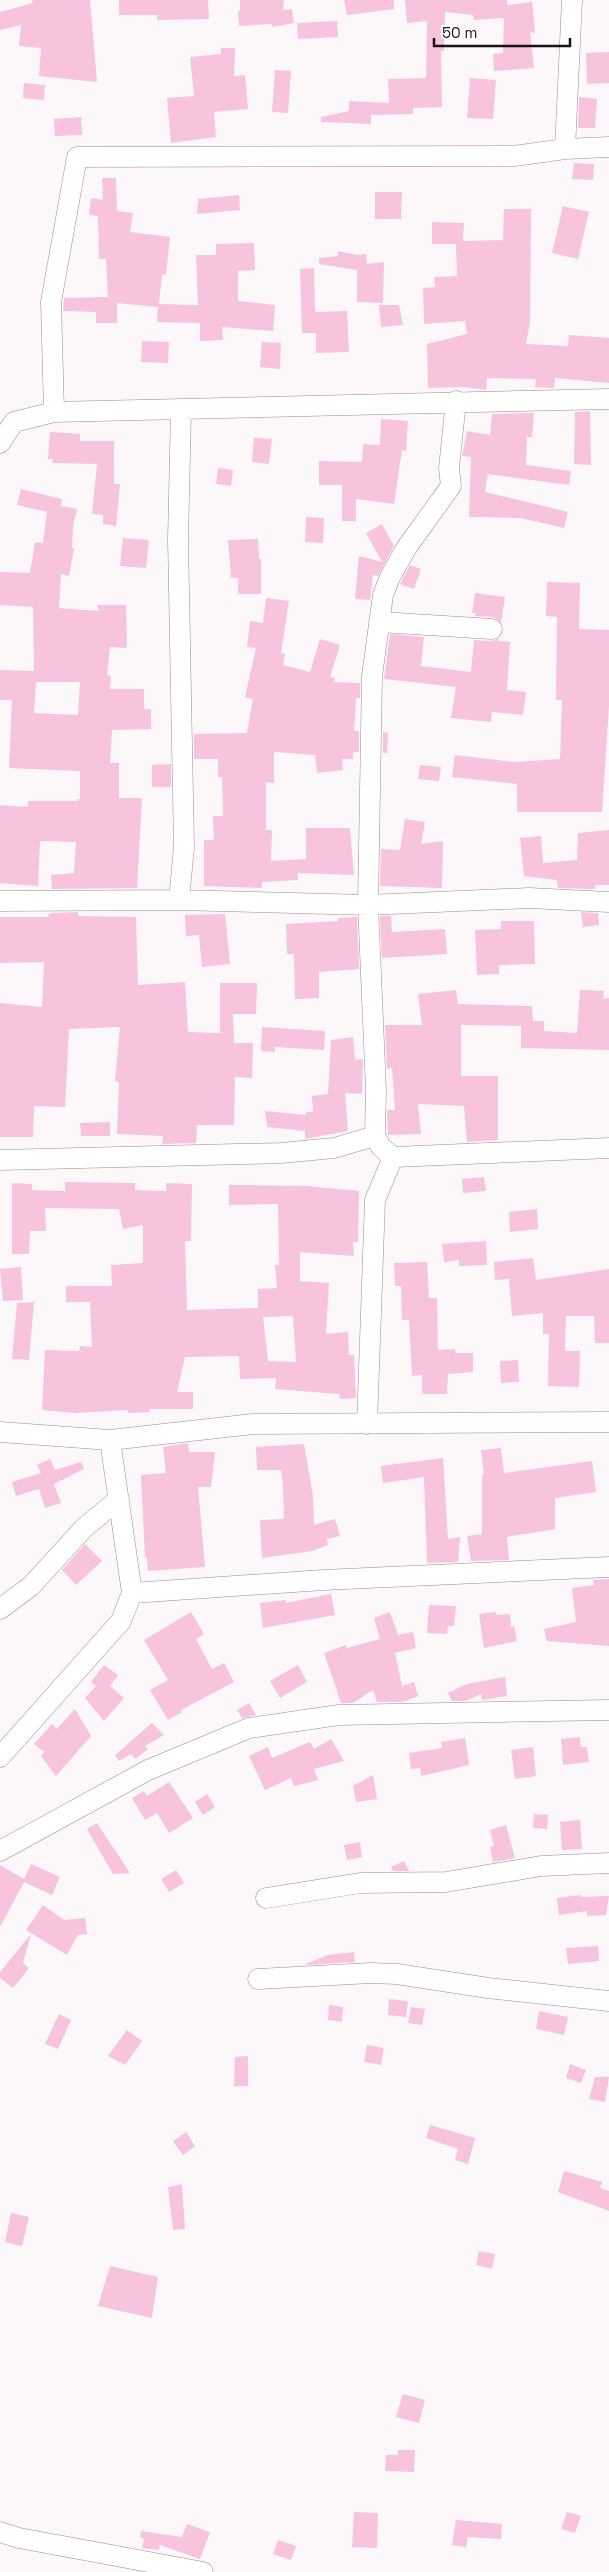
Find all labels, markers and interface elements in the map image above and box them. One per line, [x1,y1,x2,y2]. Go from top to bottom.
scale bar [434,15,570,47]
text: 50 m [442,23,477,42]

